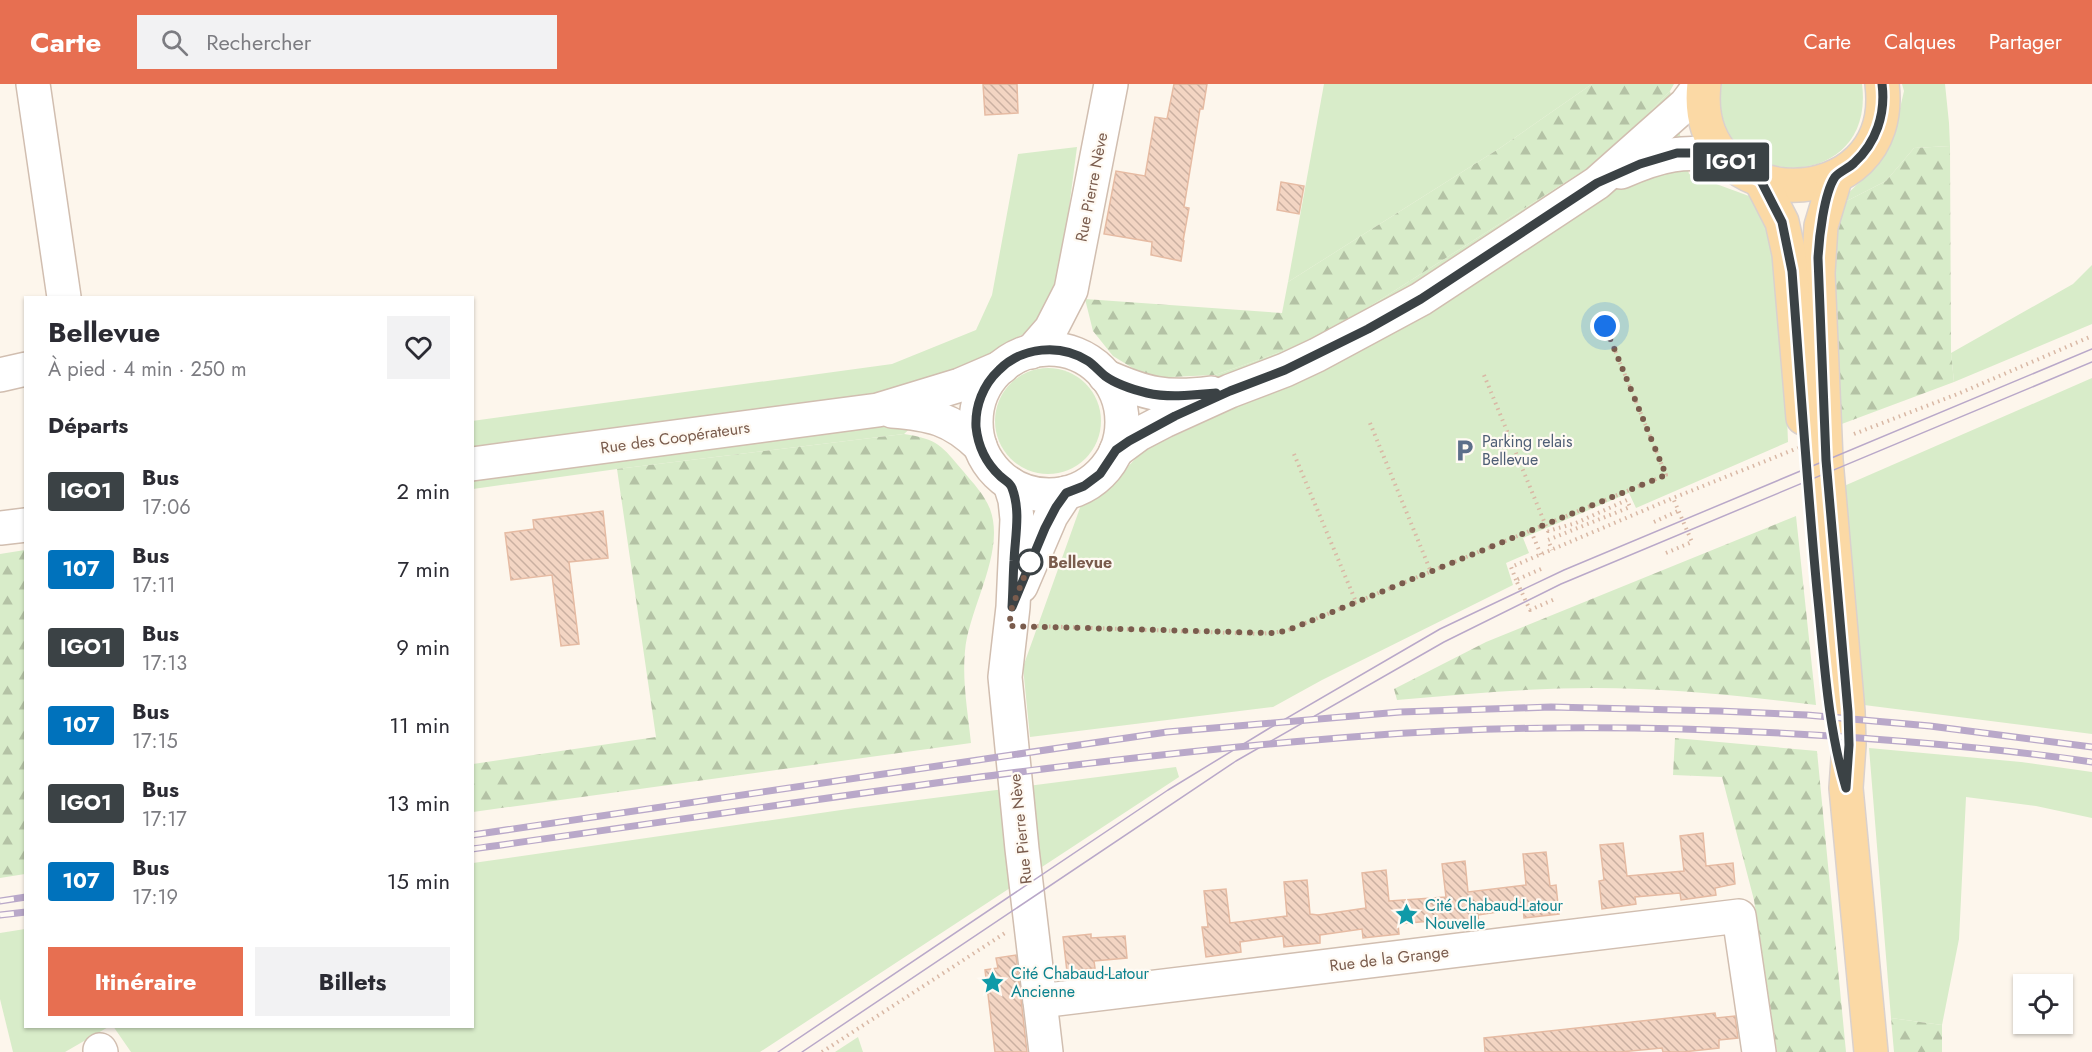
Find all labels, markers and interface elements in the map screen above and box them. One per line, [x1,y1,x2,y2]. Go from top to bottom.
search box [137,15,557,69]
text: Carte [30,22,101,63]
icon: search [158,26,191,59]
text: Rechercher [206,26,311,58]
text: Carte [1804,27,1851,57]
text: Calques [1884,27,1956,57]
text: Partager [1989,27,2062,57]
street label: Rue Pierre Nève [1070,130,1113,244]
line badge: IGO1 [1689,142,1773,182]
text: IGO1 [1705,147,1757,177]
your location [1590,311,1620,341]
text: Bellevue [48,312,160,353]
button: heart [387,316,450,379]
text: À pied · 4 min · 250 m [48,355,247,384]
text: Départs [48,409,128,441]
street label: Rue des Coopérateurs [599,416,751,459]
place label: Parking relais Bellevue [1482,430,1572,471]
parking icon: Parking relais Bellevue [1451,437,1477,463]
text: Bus [142,461,179,493]
text: 2 min [396,475,450,507]
text: IGO1 [60,476,112,506]
text: 17:06 [142,493,191,522]
text: Bus [132,539,169,571]
marker: Bellevue [1017,549,1043,575]
place label: Bellevue [1048,551,1112,574]
text: 7 min [397,553,450,585]
text: 107 [62,554,100,584]
text: 17:11 [132,571,176,600]
text: Bus [142,617,179,649]
text: 9 min [396,631,450,663]
text: IGO1 [60,632,112,662]
text: 17:13 [142,649,187,678]
text: Bus [132,695,169,727]
text: 11 min [389,709,450,741]
text: 107 [62,710,100,740]
text: 17:15 [132,727,178,756]
text: Bus [142,773,179,805]
street label: Rue Pierre Nève [1003,773,1038,885]
text: 13 min [387,787,450,819]
text: IGO1 [60,788,112,818]
text: 17:17 [142,805,187,834]
text: Bus [132,851,169,883]
text: 15 min [387,865,450,897]
text: 107 [62,866,100,896]
text: 17:19 [132,883,178,912]
place label: Cité Chabaud-Latour Nouvelle [1425,894,1564,935]
place icon: Cité Chabaud-Latour Nouvelle [1394,901,1420,927]
street label: Rue de la Grange [1328,940,1450,977]
button: Itinéraire [48,947,243,1016]
button: Billets [255,947,450,1016]
place label: Cité Chabaud-Latour Ancienne [1011,962,1150,1003]
place icon: Cité Chabaud-Latour Ancienne [980,969,1006,995]
map controls [2013,974,2073,1034]
button: locate [2013,974,2073,1034]

